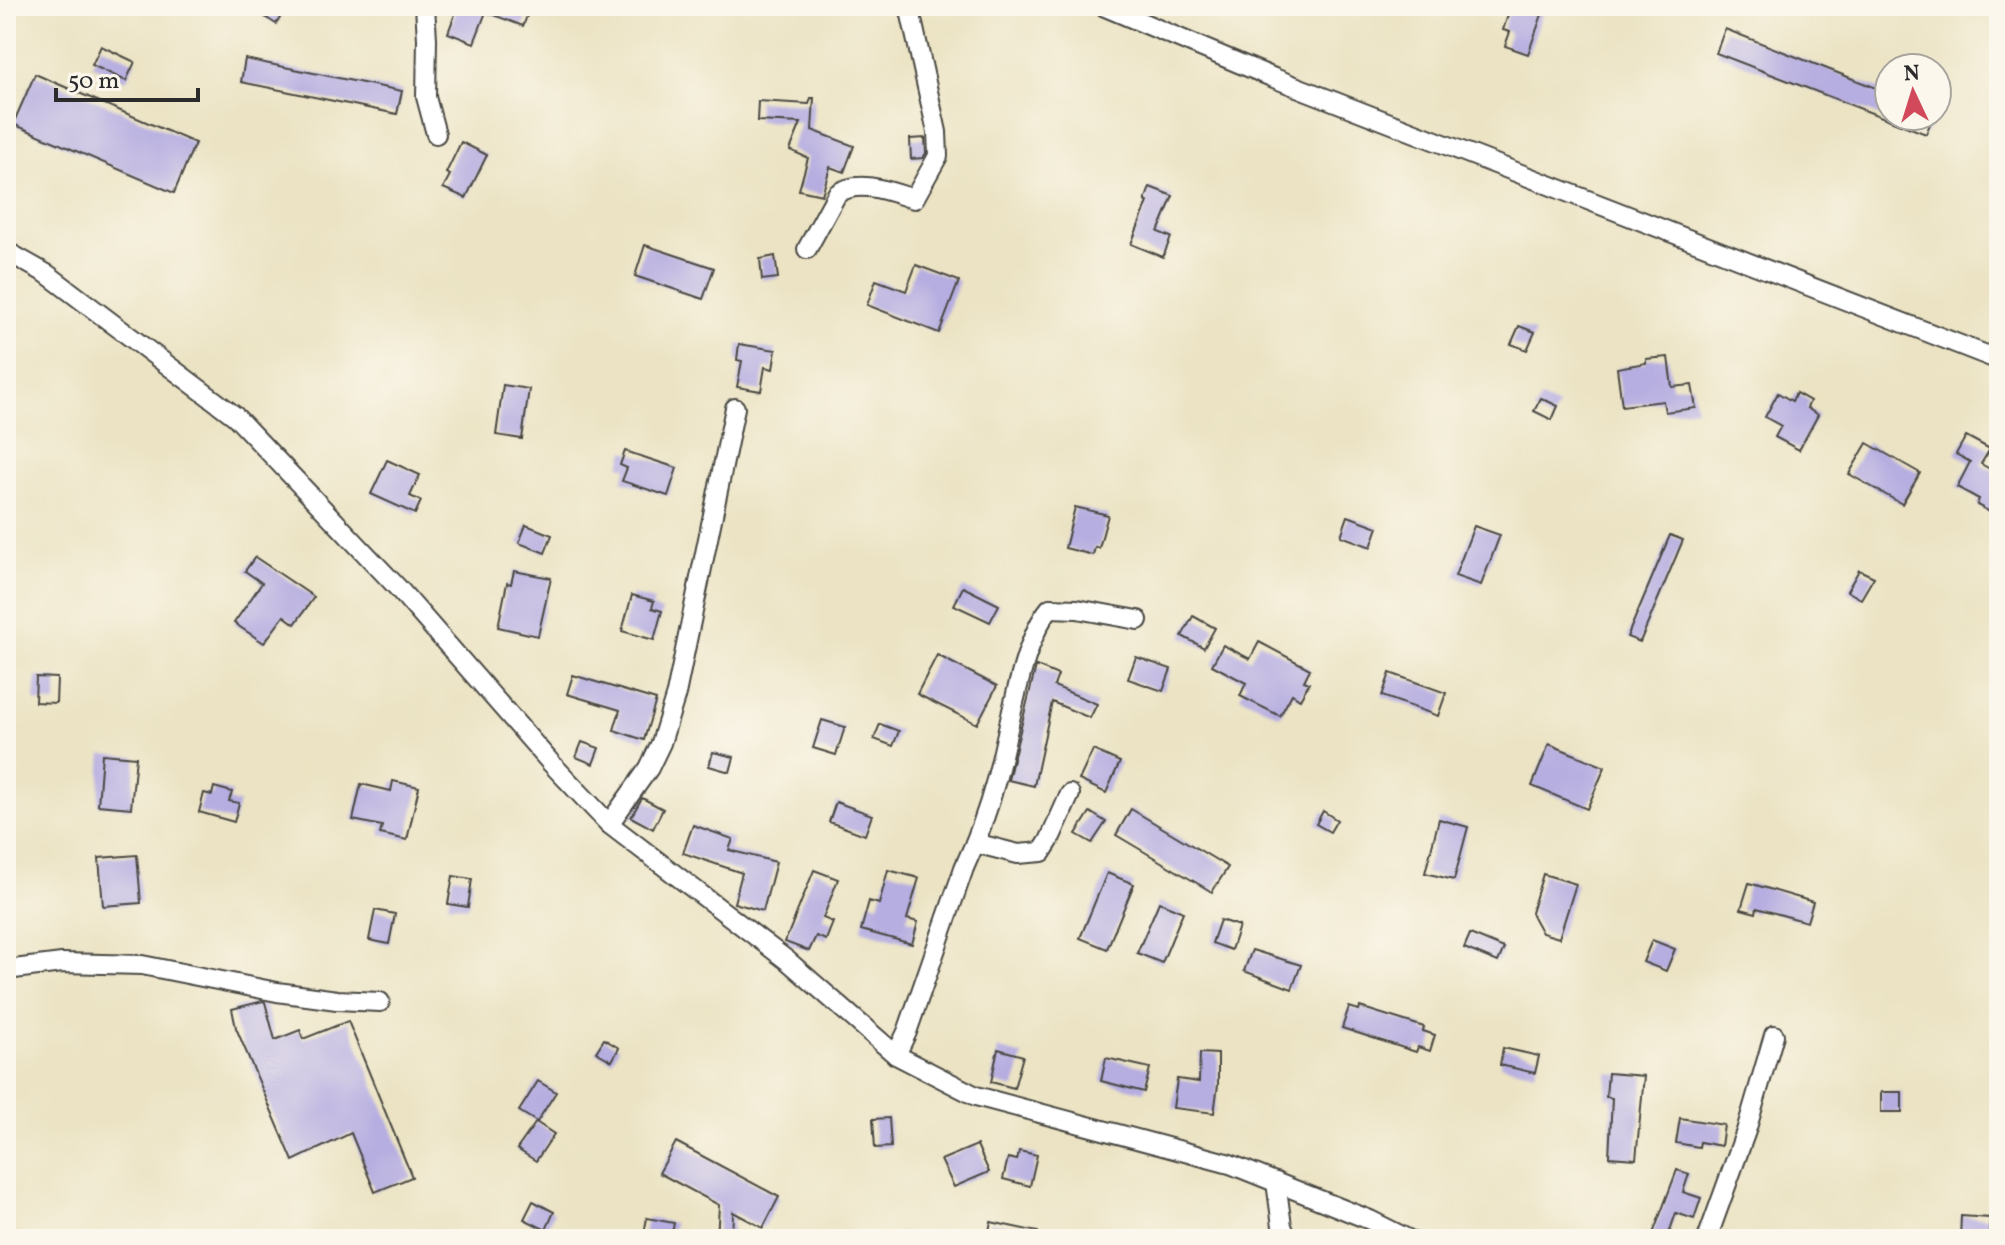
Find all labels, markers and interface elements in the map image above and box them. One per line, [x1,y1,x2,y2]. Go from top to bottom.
scale bar [56,52,198,102]
north arrow [1873,52,1953,132]
text: N [1903,59,1921,91]
text: 50 m [68,65,120,99]

